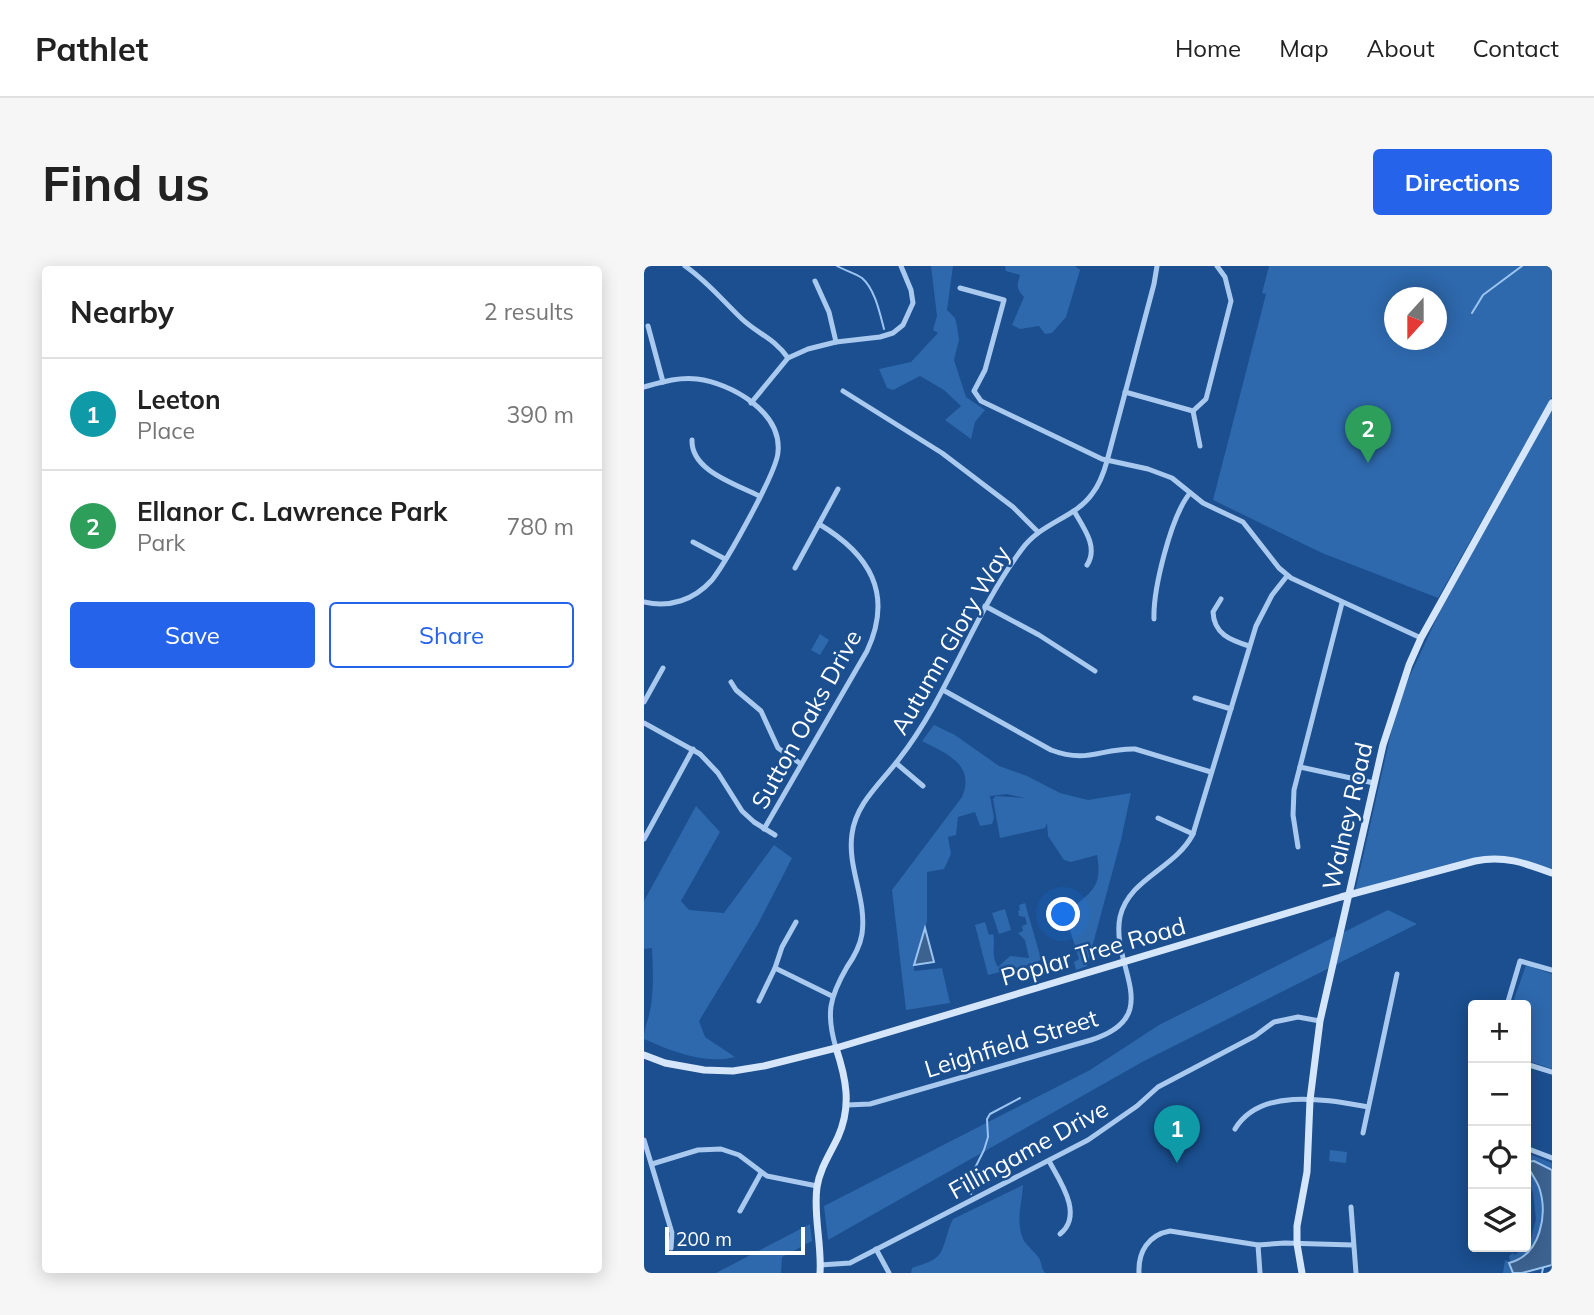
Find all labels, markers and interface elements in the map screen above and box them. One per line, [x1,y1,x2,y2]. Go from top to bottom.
text: Pathlet [35,28,148,69]
text: Home [1175,33,1241,63]
text: Map [1279,33,1329,63]
text: About [1367,33,1435,63]
text: Contact [1473,33,1559,63]
button: Directions [1373,149,1552,215]
text: Find us [42,152,210,213]
north arrow [1384,287,1447,350]
text: Nearby [70,293,174,331]
text: 2 results [484,297,574,326]
text: Leeton [137,383,221,416]
text: 1 [86,400,100,429]
text: 390 m [506,400,574,429]
pin: 2 [1345,405,1391,463]
text: Place [137,416,195,445]
text: Ellanor C. Lawrence Park [137,495,447,528]
text: 2 [86,512,100,541]
text: 780 m [506,512,574,541]
text: Park [137,528,185,557]
street label: Autumn Glory Way [884,540,1016,740]
button: Save [70,602,315,668]
button: Share [329,602,574,668]
street label: Sutton Oaks Drive [744,624,868,814]
street label: Walney Road [1315,739,1379,893]
your location [1046,897,1080,931]
street label: Poplar Tree Road [997,910,1189,992]
map controls [1468,1000,1531,1252]
button: + [1468,1000,1531,1063]
street label: Leighfield Street [921,1002,1101,1084]
button: − [1468,1063,1531,1126]
street label: Fillingame Drive [943,1093,1113,1205]
pin: 1 [1154,1105,1200,1163]
button: locate [1468,1126,1531,1189]
button: layers [1468,1189,1531,1252]
scale bar [665,1224,805,1256]
text: 200 m [676,1227,732,1251]

